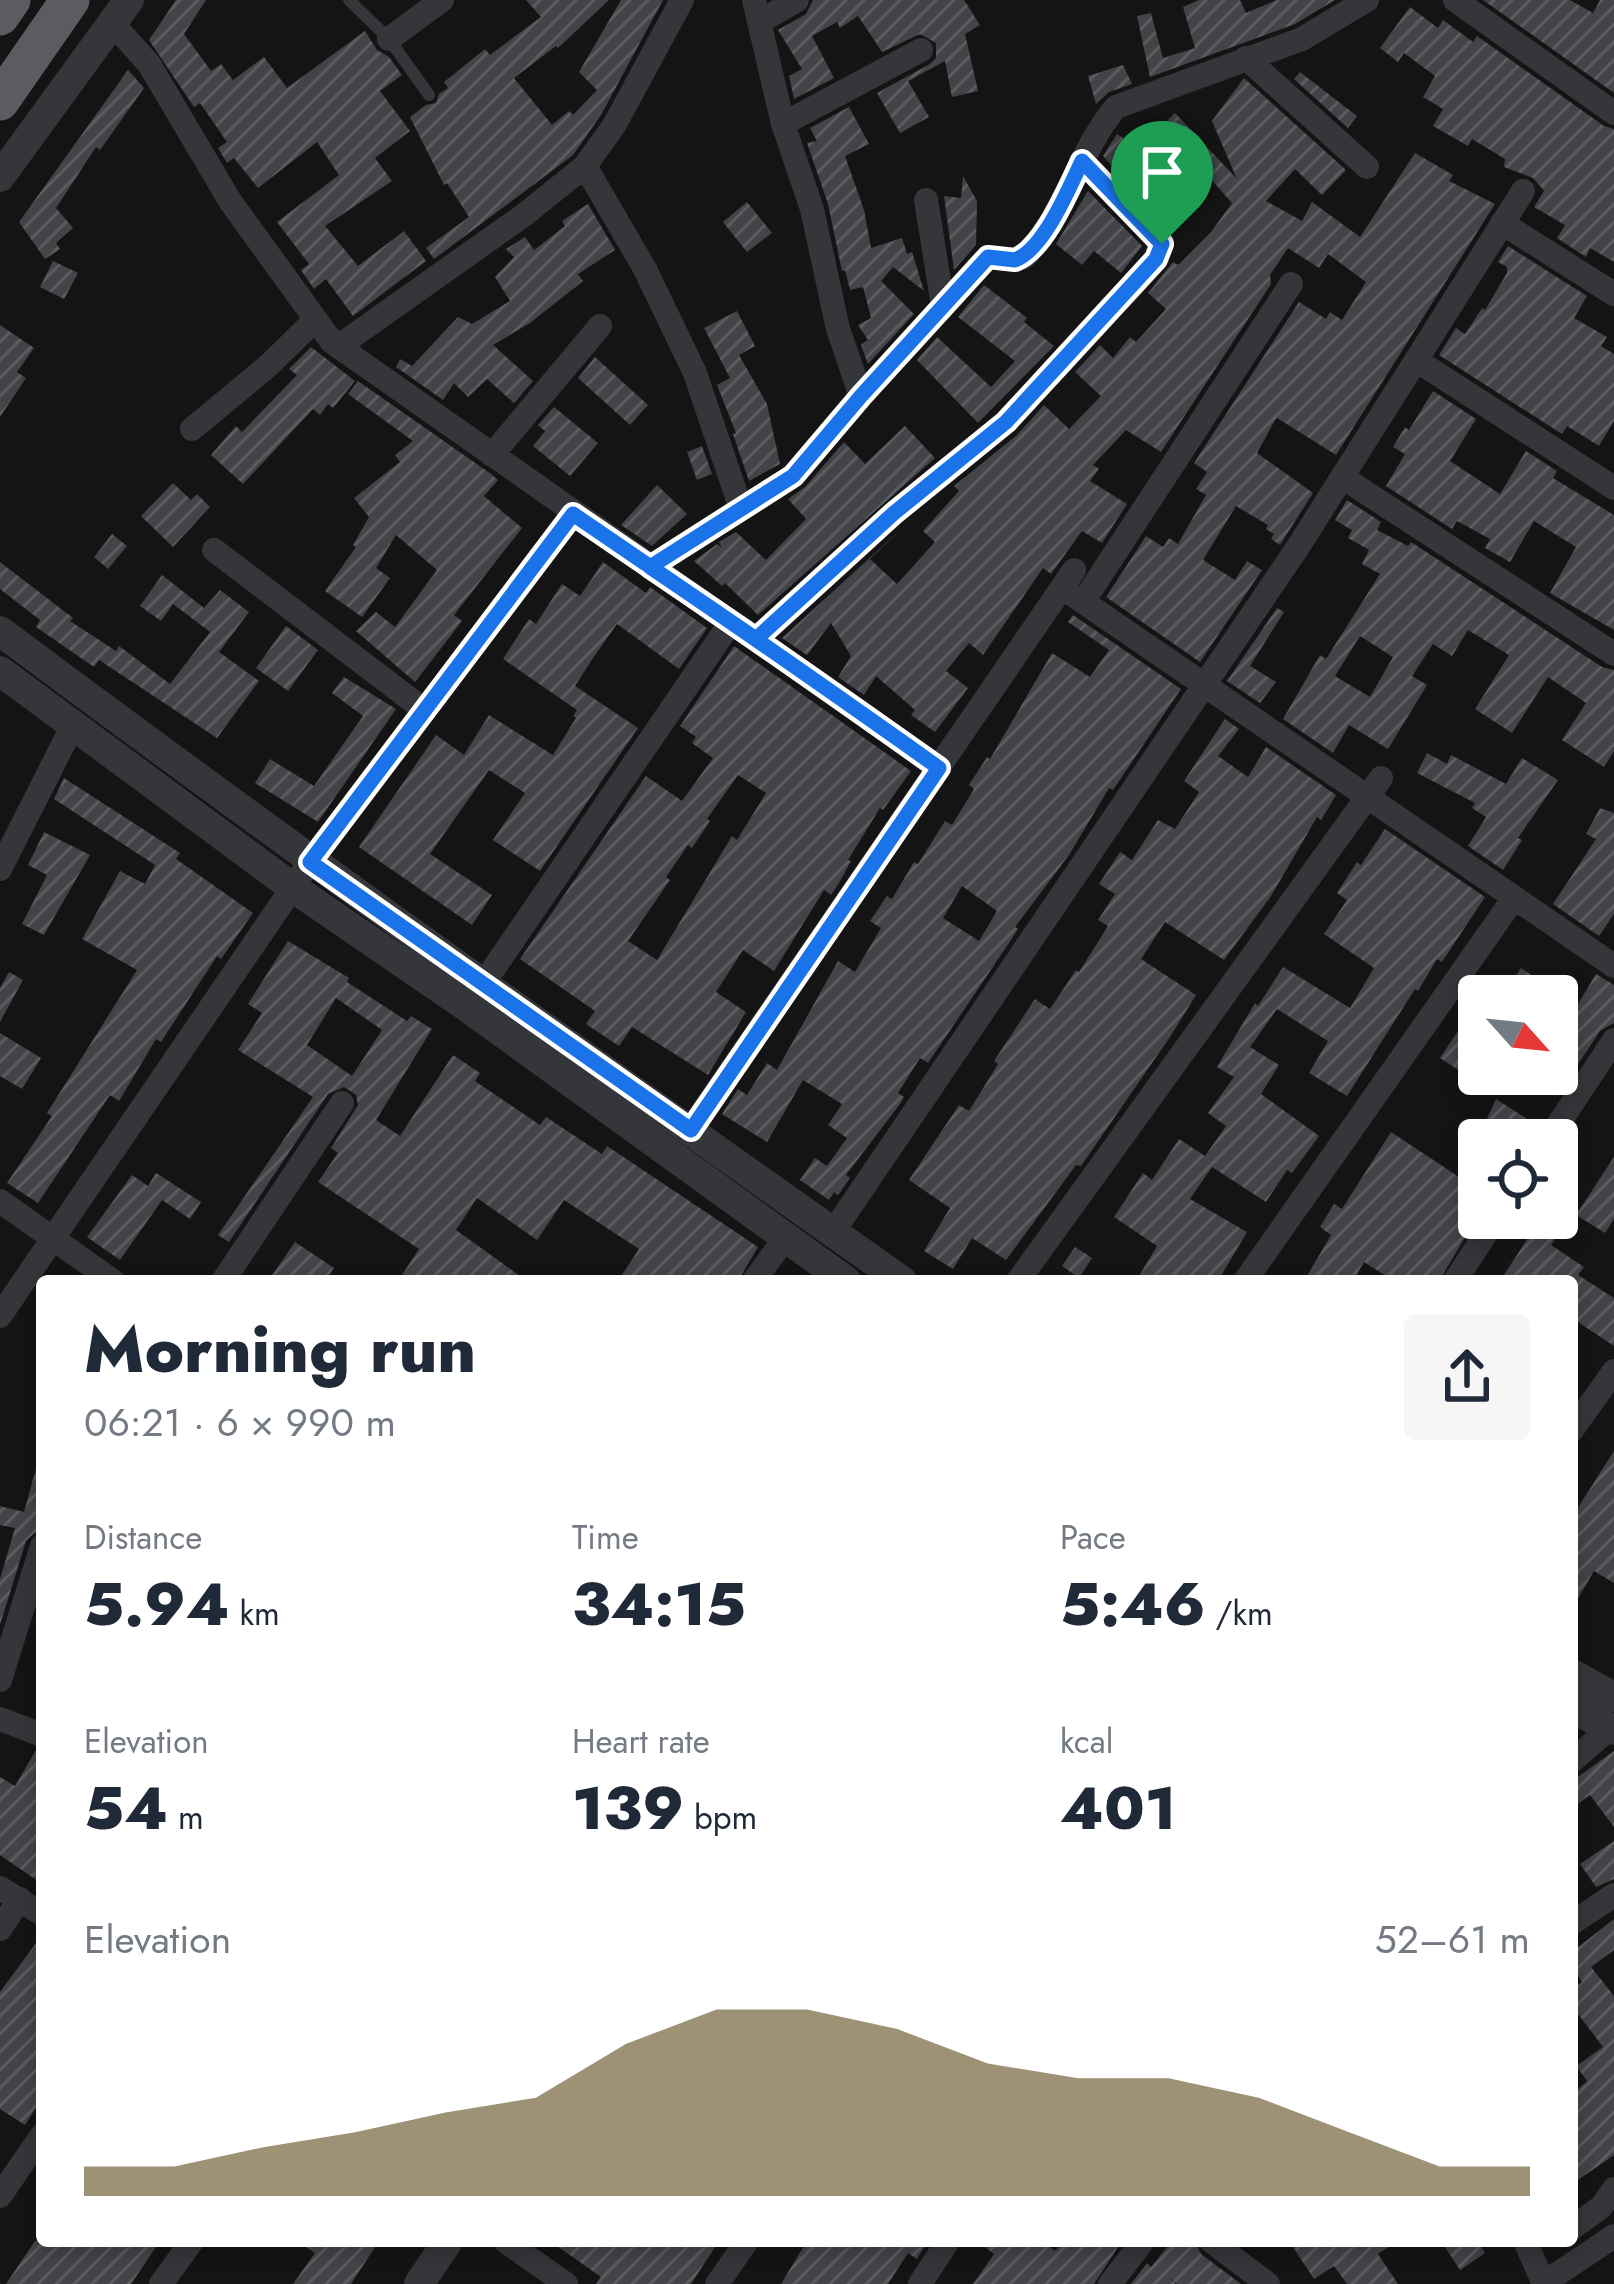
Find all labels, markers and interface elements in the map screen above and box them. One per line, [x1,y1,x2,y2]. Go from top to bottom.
pin [1111,121,1213,244]
icon: arrive [1129,139,1195,205]
north arrow [1458,975,1578,1095]
map controls [1458,975,1578,1239]
button: locate [1458,1119,1578,1239]
text: Morning run [84,1301,476,1397]
button: share [1404,1314,1530,1440]
text: 06:21 · 6 × 990 m [84,1394,396,1451]
text: Distance [84,1514,202,1561]
text: Time [572,1514,639,1561]
text: Pace [1060,1514,1126,1561]
text: 5.94 [84,1561,230,1648]
text: 34:15 [572,1561,746,1648]
text: 5:46 [1060,1561,1206,1648]
text: km [230,1590,280,1637]
text: /km [1206,1590,1273,1637]
text: Elevation [84,1718,208,1765]
text: Heart rate [572,1718,710,1765]
text: kcal [1060,1718,1113,1765]
text: 54 [84,1765,168,1852]
text: 139 [572,1765,684,1852]
text: 401 [1060,1765,1176,1852]
text: m [168,1794,204,1841]
text: bpm [684,1794,757,1841]
text: Elevation [84,1911,231,1968]
text: 52–61 m [1375,1911,1530,1968]

